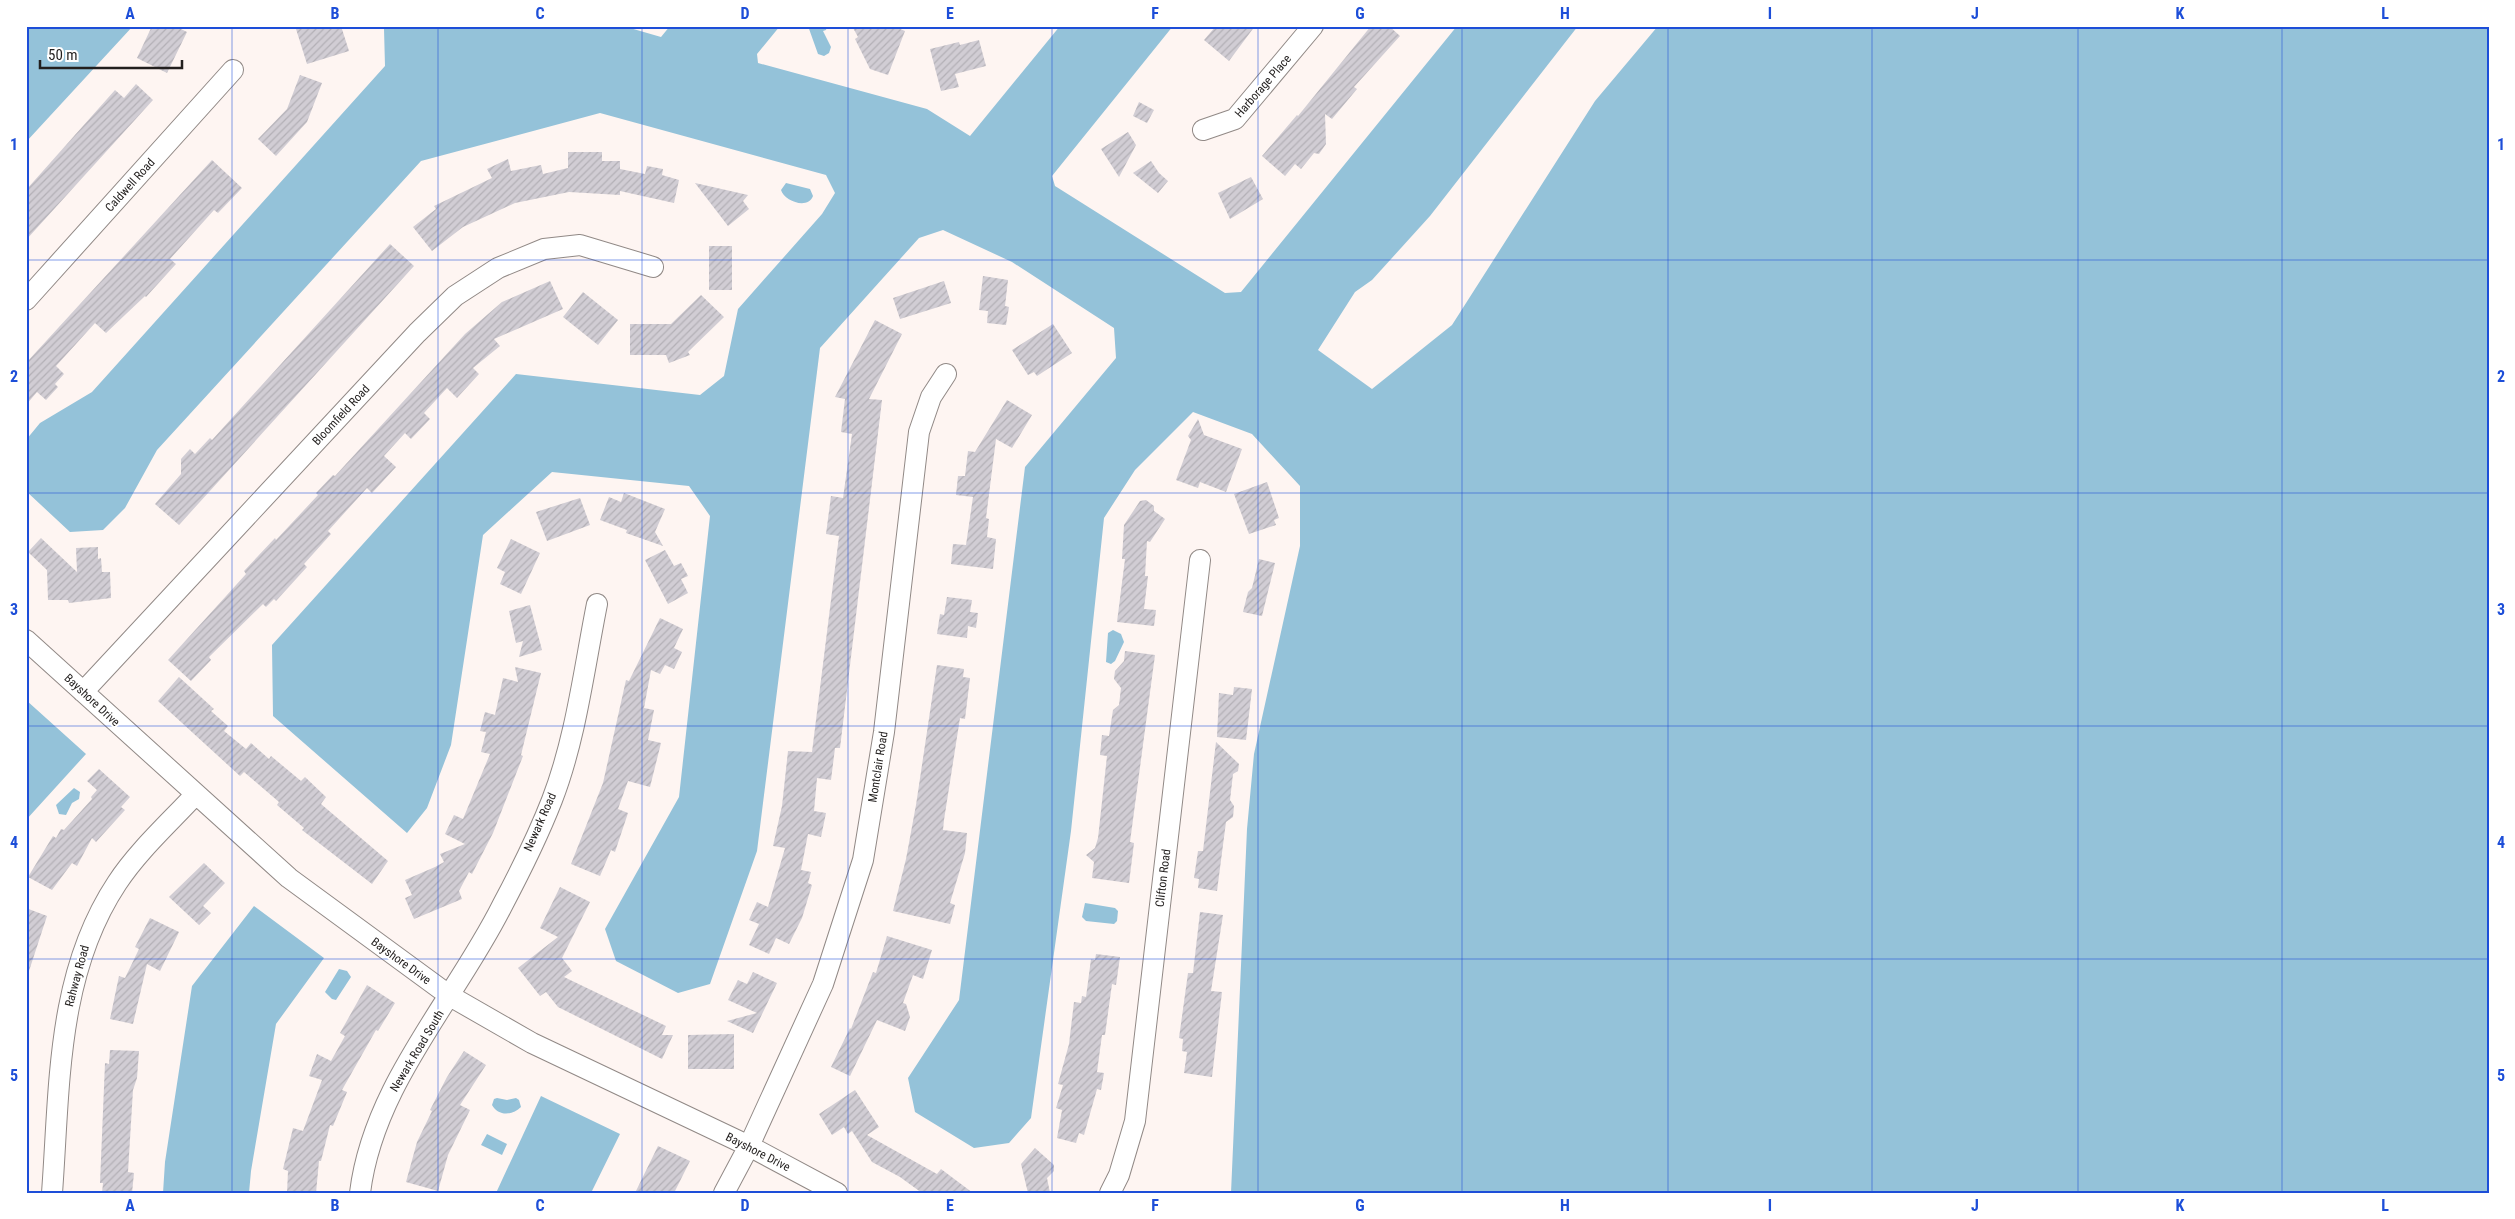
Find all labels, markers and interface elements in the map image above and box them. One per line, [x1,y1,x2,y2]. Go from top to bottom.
text: A [125,4,135,23]
text: B [331,4,340,23]
text: C [535,4,545,23]
text: D [740,4,750,23]
text: E [946,4,954,23]
text: F [1151,4,1159,23]
text: G [1355,4,1365,23]
text: H [1560,4,1570,23]
text: I [1768,4,1772,23]
text: J [1971,4,1979,23]
text: K [2176,4,2185,23]
text: L [2381,4,2389,23]
scale bar [40,38,182,70]
text: 50 m [48,46,78,64]
street label: Harborage Place [1232,51,1294,120]
text: 1 [10,135,18,154]
text: 1 [2497,135,2505,154]
street label: Caldwell Road [102,155,158,215]
text: 2 [10,367,18,386]
text: 2 [2497,367,2505,386]
street label: Bloomfield Road [309,382,373,448]
text: 3 [10,600,18,619]
text: 3 [2497,600,2505,619]
street label: Bayshore Drive [61,671,123,729]
street label: Montclair Road [865,730,891,804]
street label: Newark Road [521,791,559,853]
text: 4 [10,833,18,852]
text: 4 [2497,833,2505,852]
street label: Clifton Road [1153,848,1174,908]
street label: Bayshore Drive [368,935,434,988]
street label: Rahway Road [62,944,92,1008]
street label: Newark Road South [387,1008,447,1094]
text: 5 [10,1066,18,1085]
text: 5 [2497,1066,2505,1085]
street label: Bayshore Drive [723,1130,793,1174]
text: A [125,1196,135,1215]
text: B [331,1196,340,1215]
text: C [535,1196,545,1215]
text: D [740,1196,750,1215]
text: E [946,1196,954,1215]
text: F [1151,1196,1159,1215]
text: G [1355,1196,1365,1215]
text: H [1560,1196,1570,1215]
text: I [1768,1196,1772,1215]
text: J [1971,1196,1979,1215]
text: K [2176,1196,2185,1215]
text: L [2381,1196,2389,1215]

